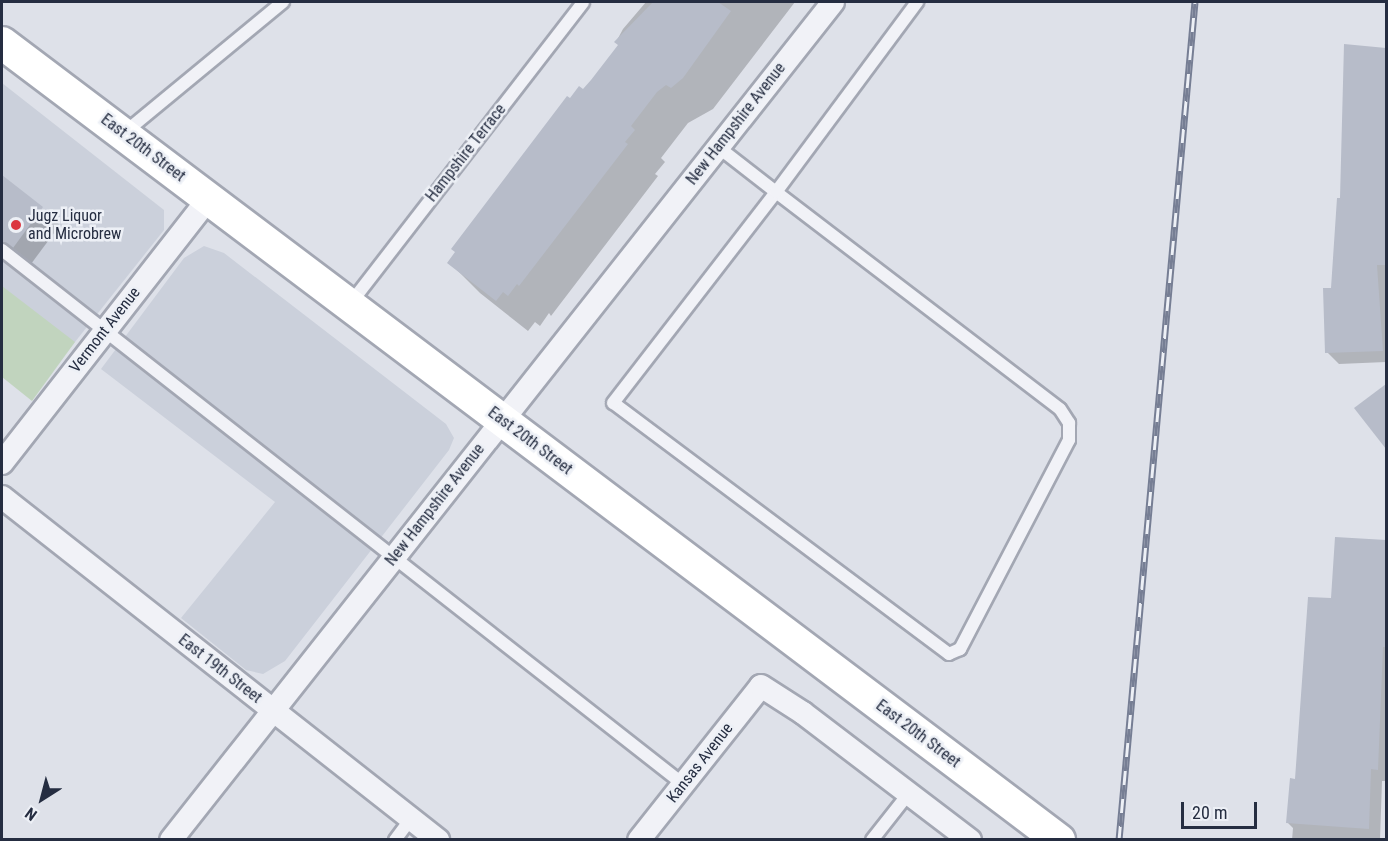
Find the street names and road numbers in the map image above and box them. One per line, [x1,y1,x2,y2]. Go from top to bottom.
street label: New Hampshire Avenue [682,59,790,189]
street label: Hampshire Terrace [422,100,510,206]
street label: East 20th Street [97,110,189,186]
street label: Vermont Avenue [66,283,144,377]
street label: East 20th Street [484,403,576,479]
street label: New Hampshire Avenue [381,440,489,570]
street label: East 19th Street [174,630,266,708]
street label: East 20th Street [872,696,964,772]
street label: Kansas Avenue [663,719,737,807]

